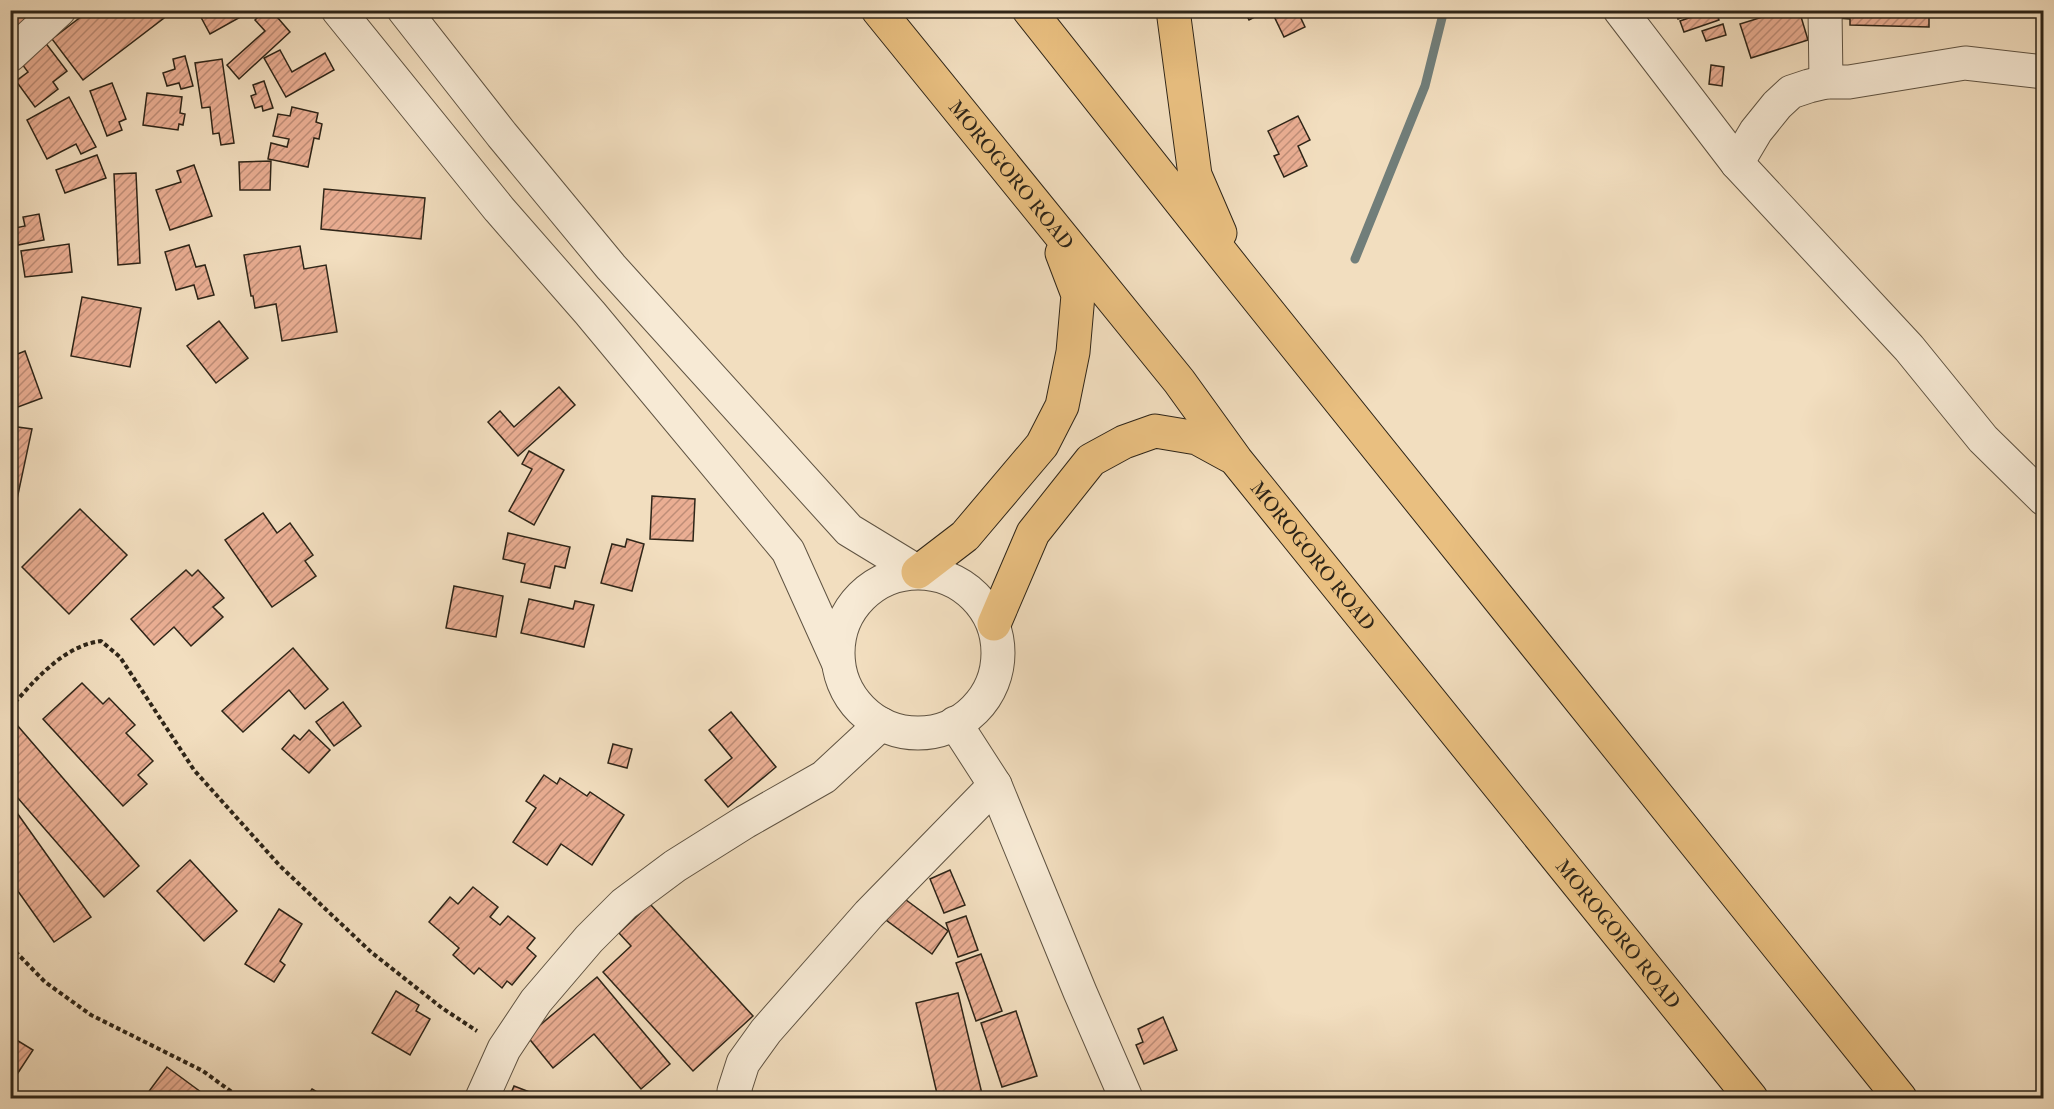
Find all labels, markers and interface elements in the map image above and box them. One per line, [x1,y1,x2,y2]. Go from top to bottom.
street label: MOROGORO ROAD [944,96,1079,254]
street label: MOROGORO ROAD [1246,476,1380,635]
street label: MOROGORO ROAD [1551,855,1685,1013]

